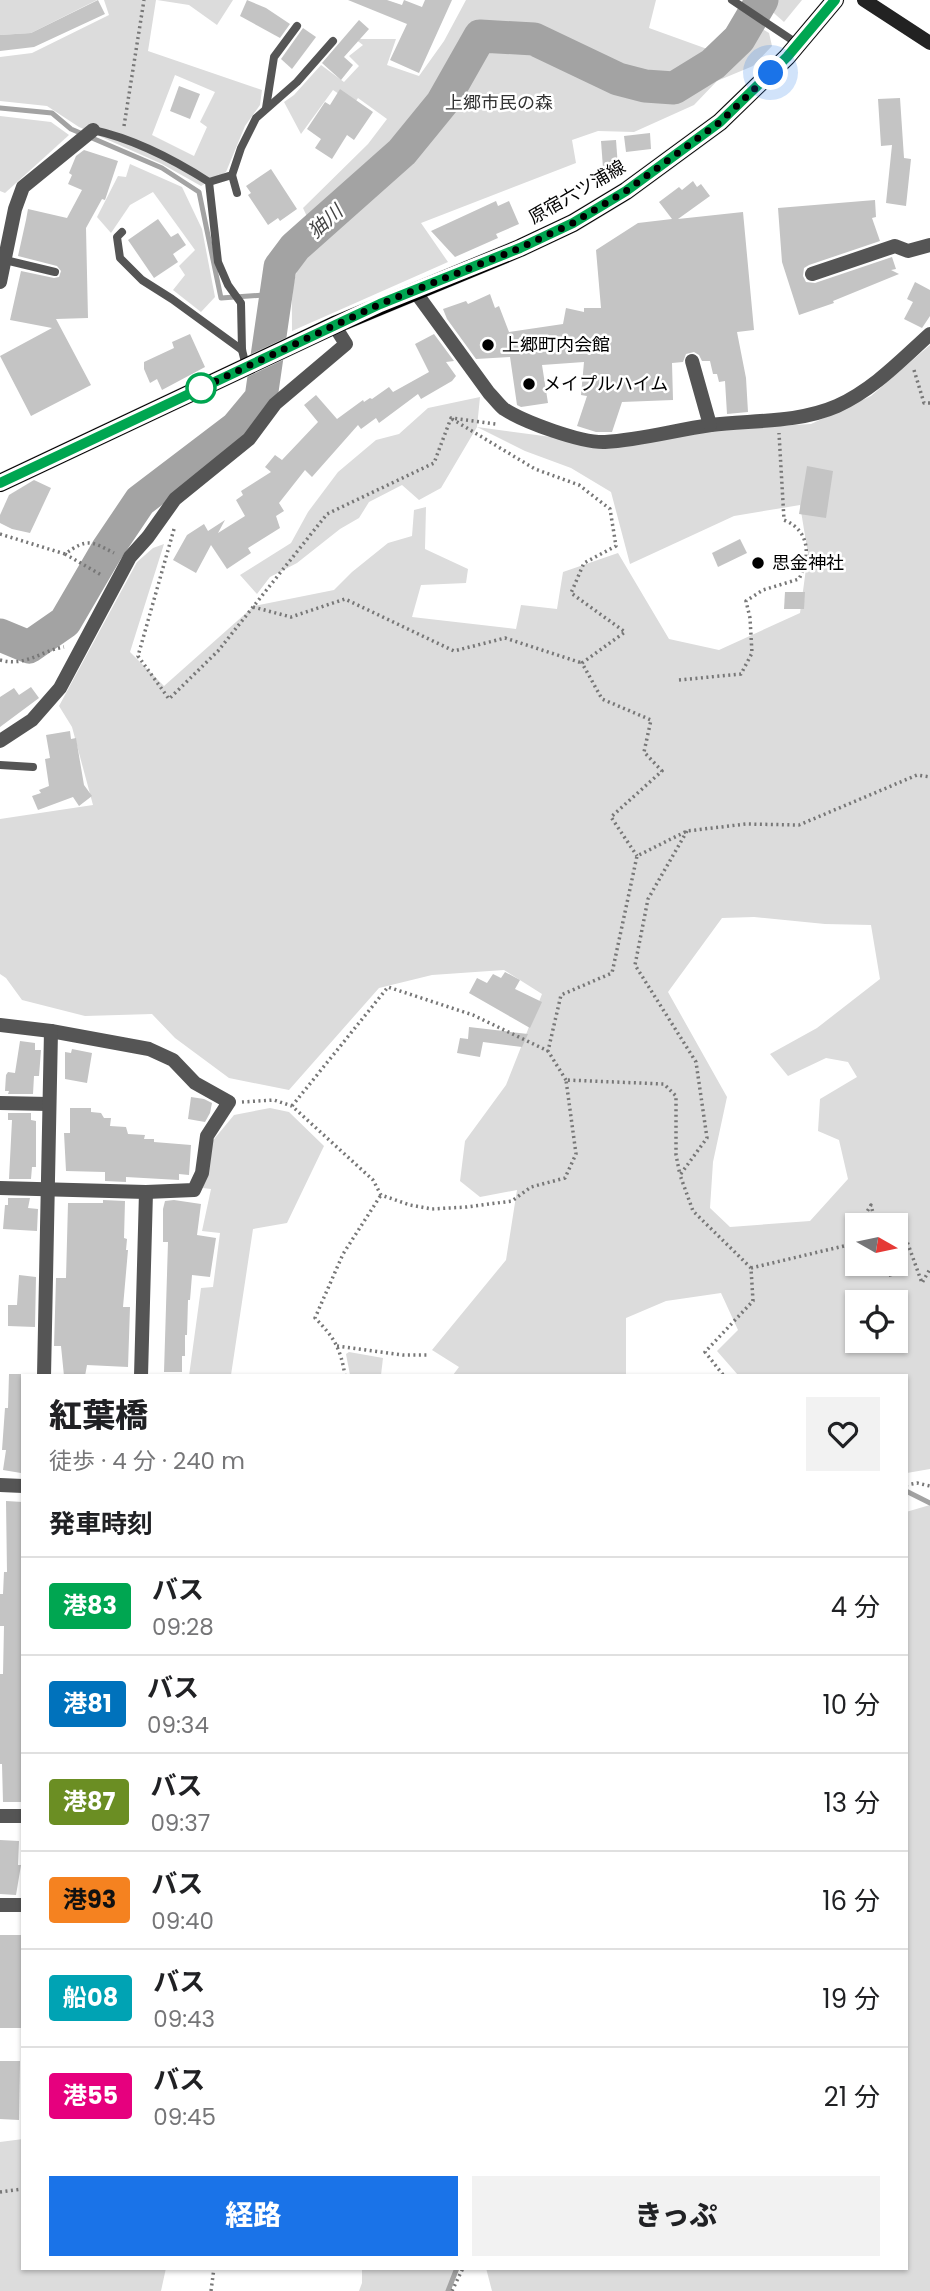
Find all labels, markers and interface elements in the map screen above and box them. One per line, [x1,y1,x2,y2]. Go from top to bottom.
your location [753,55,788,90]
park label: 上郷市民の森 [445,90,553,115]
street label: 原宿六ツ浦線 [524,154,630,229]
water label: 㹨川 [302,197,350,244]
place label: 上郷町内会館 [502,332,610,357]
marker: 上郷町内会館 [480,337,496,353]
place label: メイプルハイム [543,371,668,396]
unlabelled marker [186,373,216,403]
marker: メイプルハイム [521,376,537,392]
place label: 思金神社 [772,550,844,575]
marker: 思金神社 [750,555,766,571]
north arrow [845,1213,908,1276]
map controls [845,1213,908,1353]
button: locate [845,1290,908,1353]
text: 紅葉橋 [49,1392,148,1439]
button: heart [806,1397,880,1471]
text: 徒歩 · 4 分 · 240 m [49,1445,245,1477]
text: 発車時刻 [49,1506,153,1542]
text: バス [152,1572,204,1608]
text: 港83 [63,1589,117,1622]
text: 4 分 [831,1589,880,1625]
text: 09:28 [152,1611,214,1643]
text: バス [147,1670,199,1706]
text: 港81 [63,1687,112,1720]
text: 10 分 [822,1687,880,1723]
text: 09:34 [147,1709,209,1741]
text: バス [150,1768,202,1804]
text: 港87 [63,1785,115,1818]
text: 13 分 [823,1785,880,1821]
text: 09:37 [150,1807,210,1839]
text: バス [151,1866,203,1902]
text: 港93 [63,1883,116,1916]
text: 16 分 [822,1883,880,1919]
text: 09:40 [151,1905,214,1937]
text: バス [153,1964,205,2000]
text: 船08 [63,1981,118,2014]
text: 19 分 [822,1981,880,2017]
text: 09:43 [153,2003,215,2035]
text: バス [153,2062,205,2098]
text: 港55 [63,2079,118,2112]
text: 21 分 [824,2079,880,2115]
text: 09:45 [153,2101,216,2133]
button: 経路 [49,2176,458,2256]
button: きっぷ [472,2176,880,2256]

